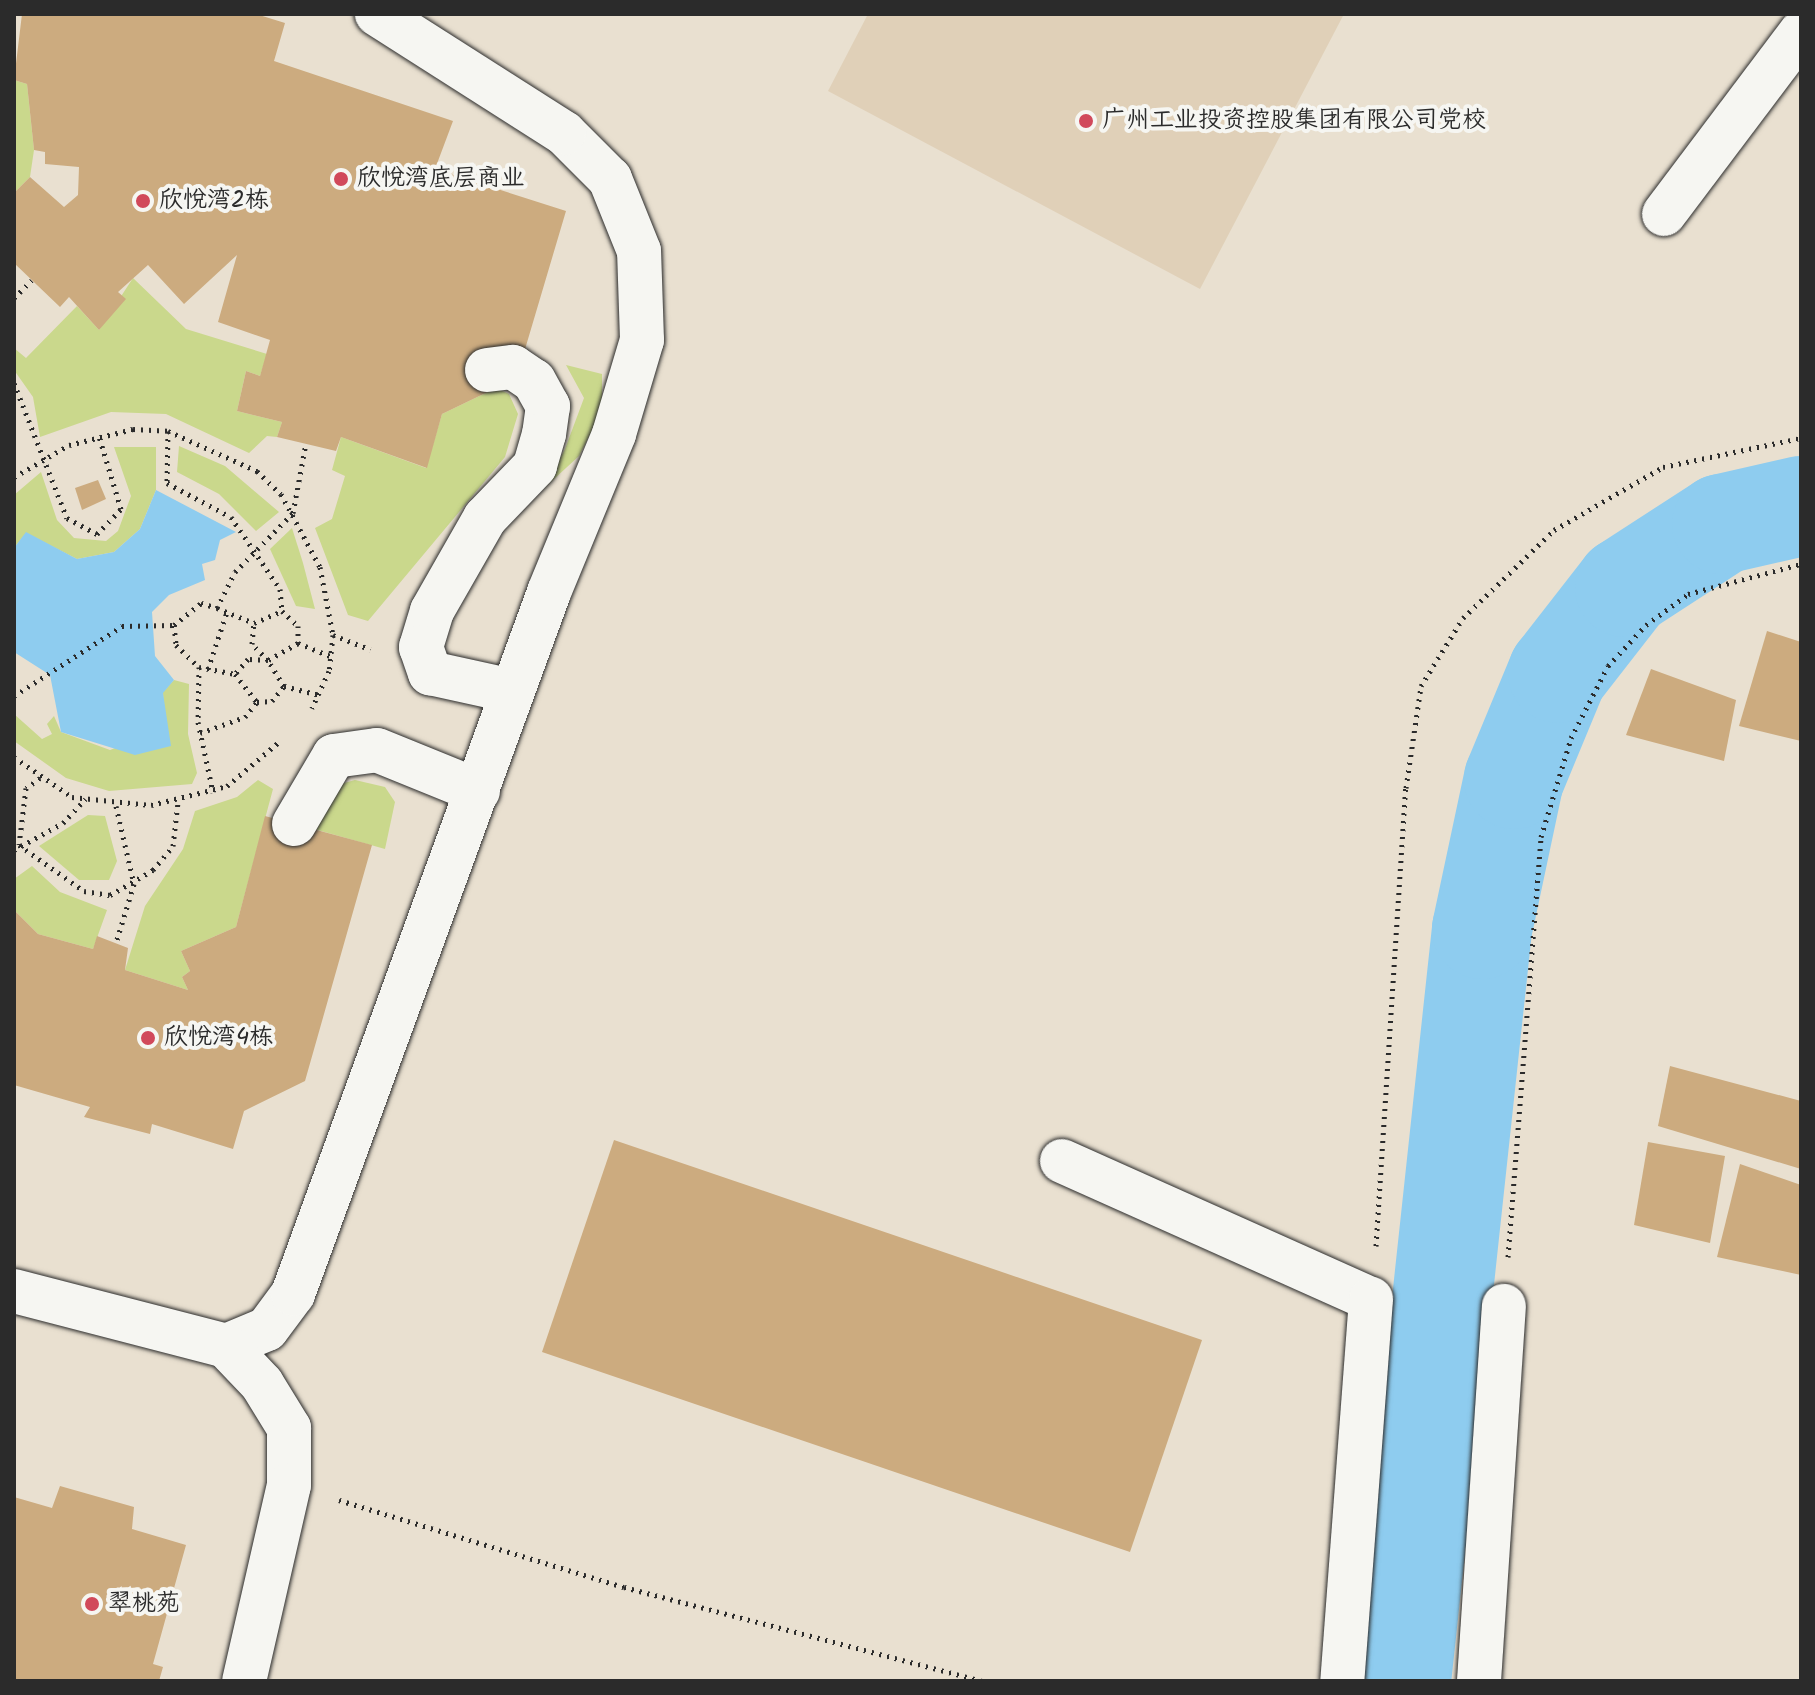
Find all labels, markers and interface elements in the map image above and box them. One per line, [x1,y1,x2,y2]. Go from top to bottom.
place label: 广州工业投资控股集团有限公司党校 [1102,107,1486,135]
marker: 广州工业投资控股集团有限公司党校 [1077,112,1095,130]
place label: 欣悦湾底层商业 [357,165,525,193]
marker: 欣悦湾底层商业 [332,170,350,188]
place label: 欣悦湾2栋 [159,187,269,215]
marker: 欣悦湾2栋 [134,192,152,210]
place label: 欣悦湾4栋 [164,1024,273,1052]
marker: 欣悦湾4栋 [139,1029,157,1047]
place label: 翠桃苑 [108,1590,180,1618]
marker: 翠桃苑 [83,1595,101,1613]

